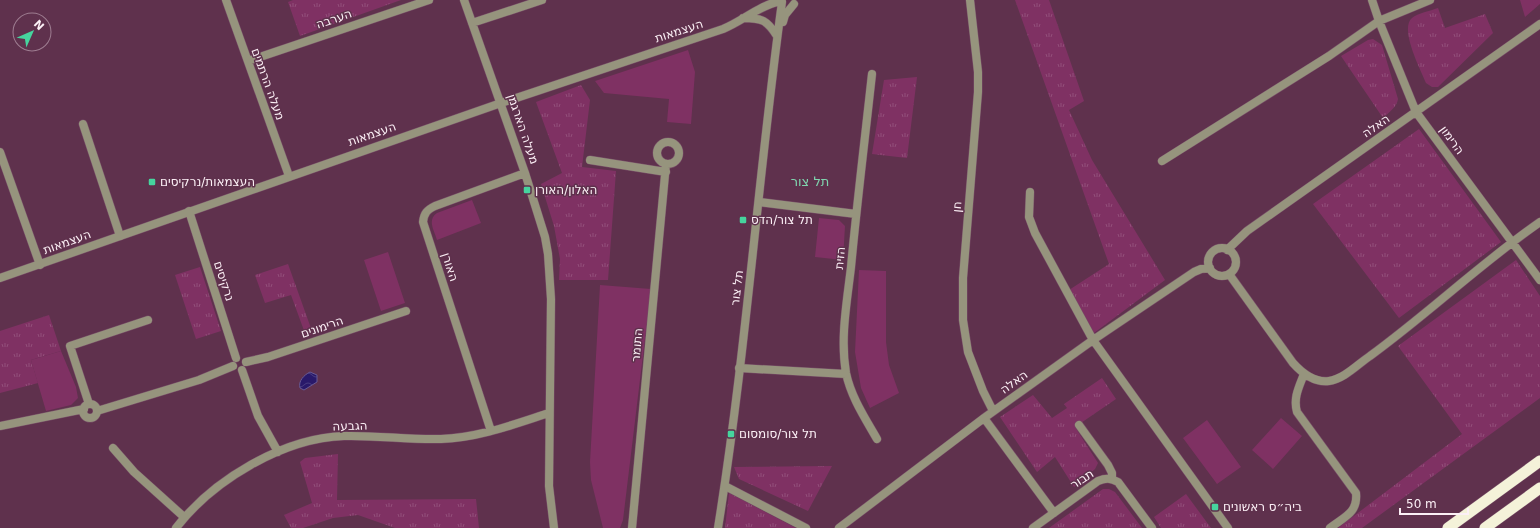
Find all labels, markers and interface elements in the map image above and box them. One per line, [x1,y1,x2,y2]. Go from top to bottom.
street label: הערבה [314,6,354,32]
north arrow [12,12,52,52]
text: N [31,17,47,33]
street label: העצמאות [653,17,705,45]
street label: מעלה הרתמים [249,46,287,122]
street label: מעלה הארגמן [504,92,542,166]
street label: האלה [1359,112,1393,140]
street label: העצמאות [346,119,398,149]
street label: הרימון [1437,123,1467,157]
district label: תל צור [791,174,829,189]
place label: העצמאות/נרקיסים [160,175,255,189]
marker: העצמאות/נרקיסים [147,177,157,187]
place label: האלון/האורן [535,183,597,197]
marker: האלון/האורן [522,185,532,195]
street label: חן [950,201,964,213]
place label: תל צור/הדס [751,213,813,227]
marker: תל צור/הדס [738,215,748,225]
street label: העצמאות [41,227,93,257]
street label: הזית [832,246,848,270]
street label: האורן [439,251,461,283]
street label: נרקיסים [211,259,237,303]
street label: תל צור [728,269,746,307]
street label: הרימונים [299,313,345,341]
street label: התומר [629,327,645,363]
street label: האלה [998,367,1030,397]
street label: הגבעה [332,418,368,434]
place label: תל צור/סומסום [739,427,817,441]
marker: תל צור/סומסום [726,429,736,439]
street label: תבור [1068,466,1096,492]
scale bar [1400,490,1468,516]
text: 50 m [1406,497,1437,511]
place label: ביה״ס ראשונים [1223,500,1302,514]
marker: ביה״ס ראשונים [1210,502,1220,512]

